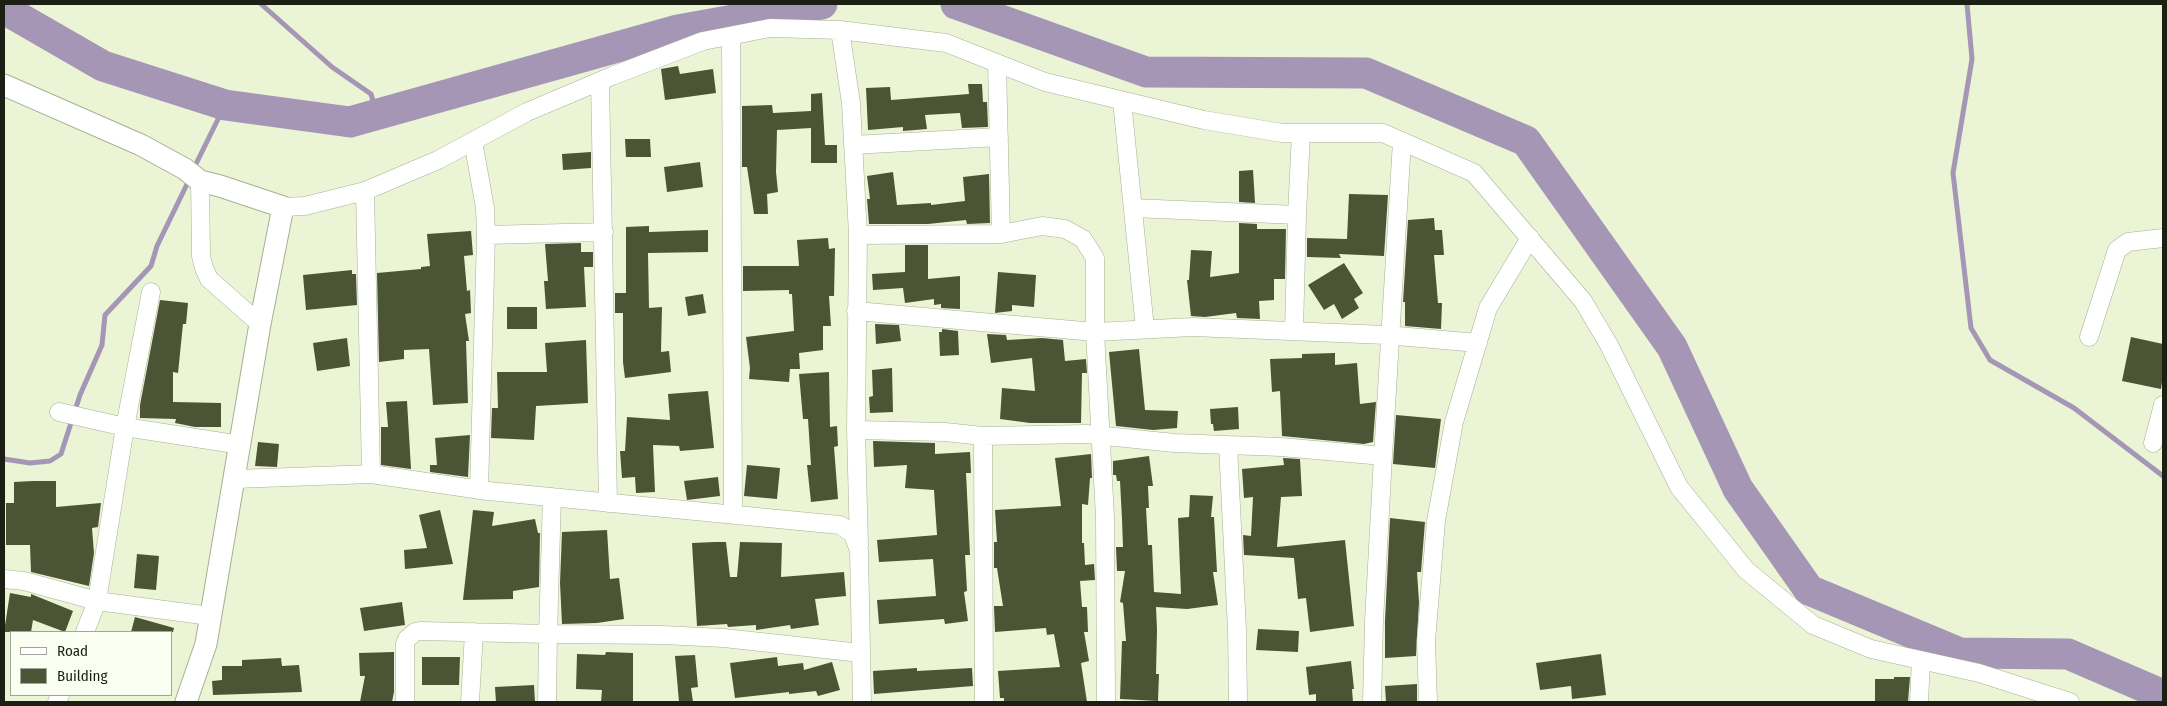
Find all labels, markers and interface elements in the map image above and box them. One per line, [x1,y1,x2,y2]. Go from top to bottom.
legend [10,631,172,696]
text: Road [57,642,88,660]
text: Building [57,667,108,685]

